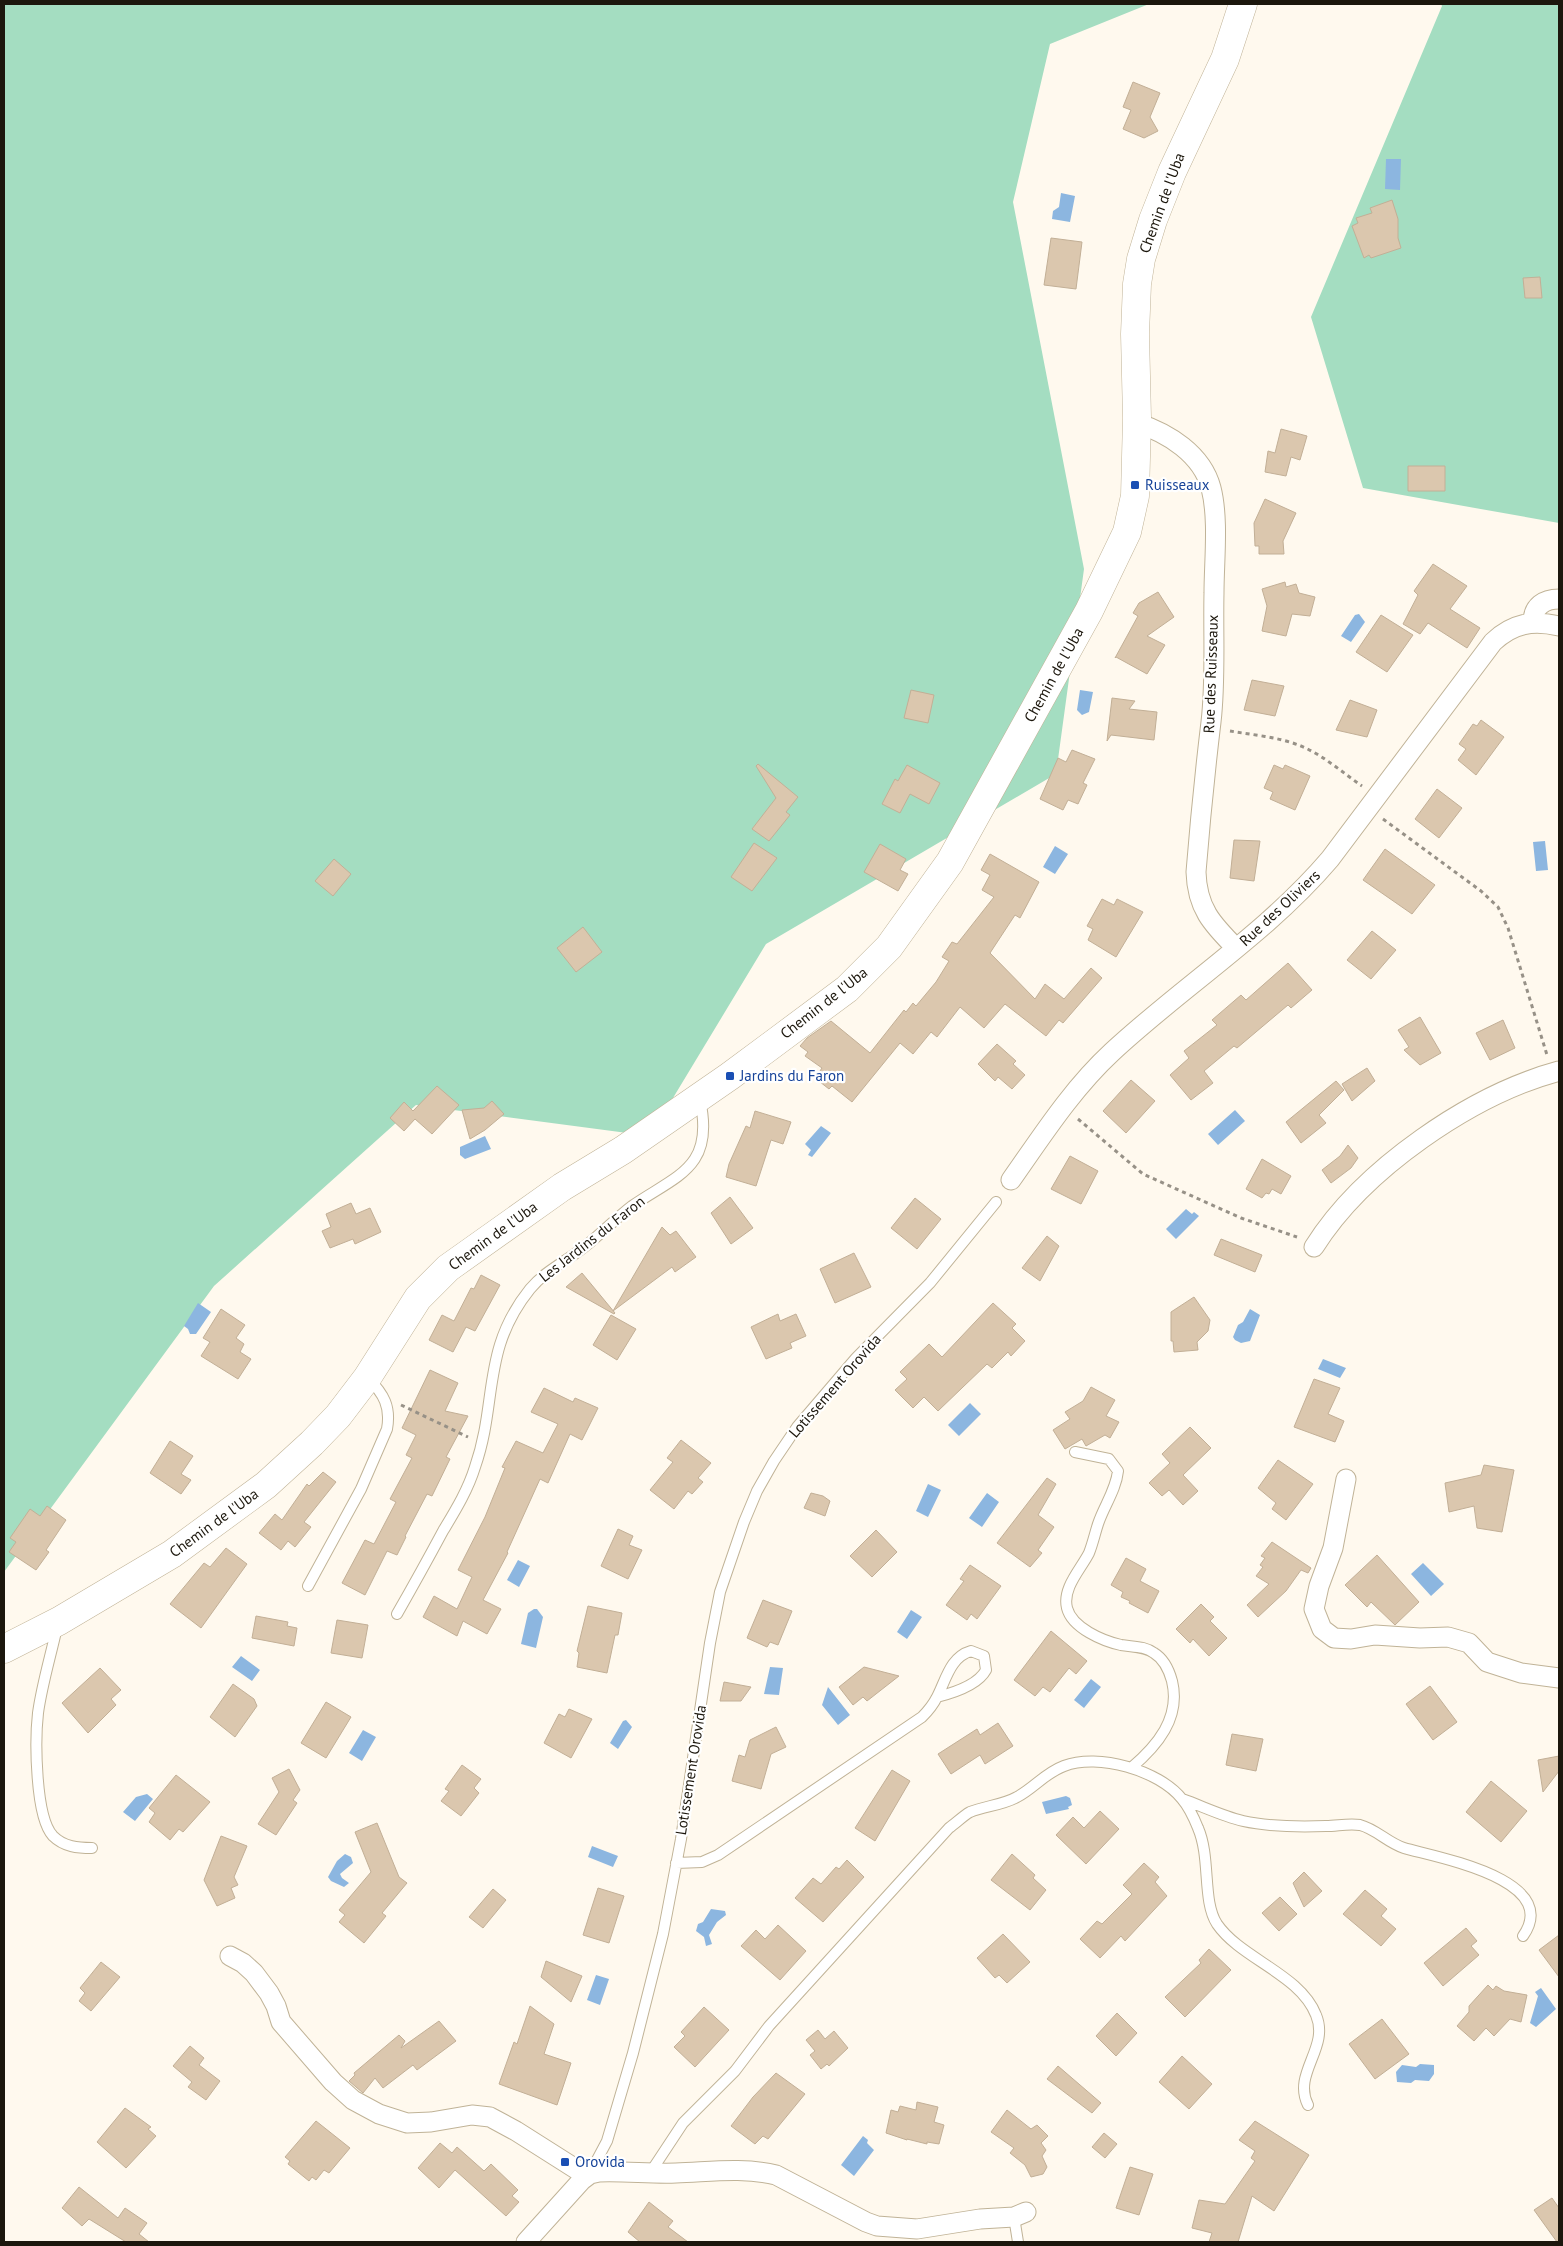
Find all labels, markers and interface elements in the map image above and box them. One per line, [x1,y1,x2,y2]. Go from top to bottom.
street label: Chemin de l'Uba [1135,150,1188,256]
place label: Ruisseaux [1145,475,1210,494]
marker: Ruisseaux [1129,479,1141,491]
street label: Rue des Ruisseaux [1199,614,1222,734]
street label: Chemin de l'Uba [1020,624,1087,725]
street label: Rue des Oliviers [1235,865,1324,950]
street label: Chemin de l'Uba [776,963,871,1043]
place label: Jardins du Faron [739,1066,844,1085]
marker: Jardins du Faron [724,1070,736,1082]
street label: Les Jardins du Faron [535,1191,648,1286]
street label: Chemin de l'Uba [444,1197,541,1274]
street label: Lotissement Orovida [784,1330,885,1441]
street label: Chemin de l'Uba [165,1484,262,1561]
street label: Lotissement Orovida [671,1704,710,1836]
place label: Orovida [575,2152,625,2171]
marker: Orovida [559,2156,571,2168]

